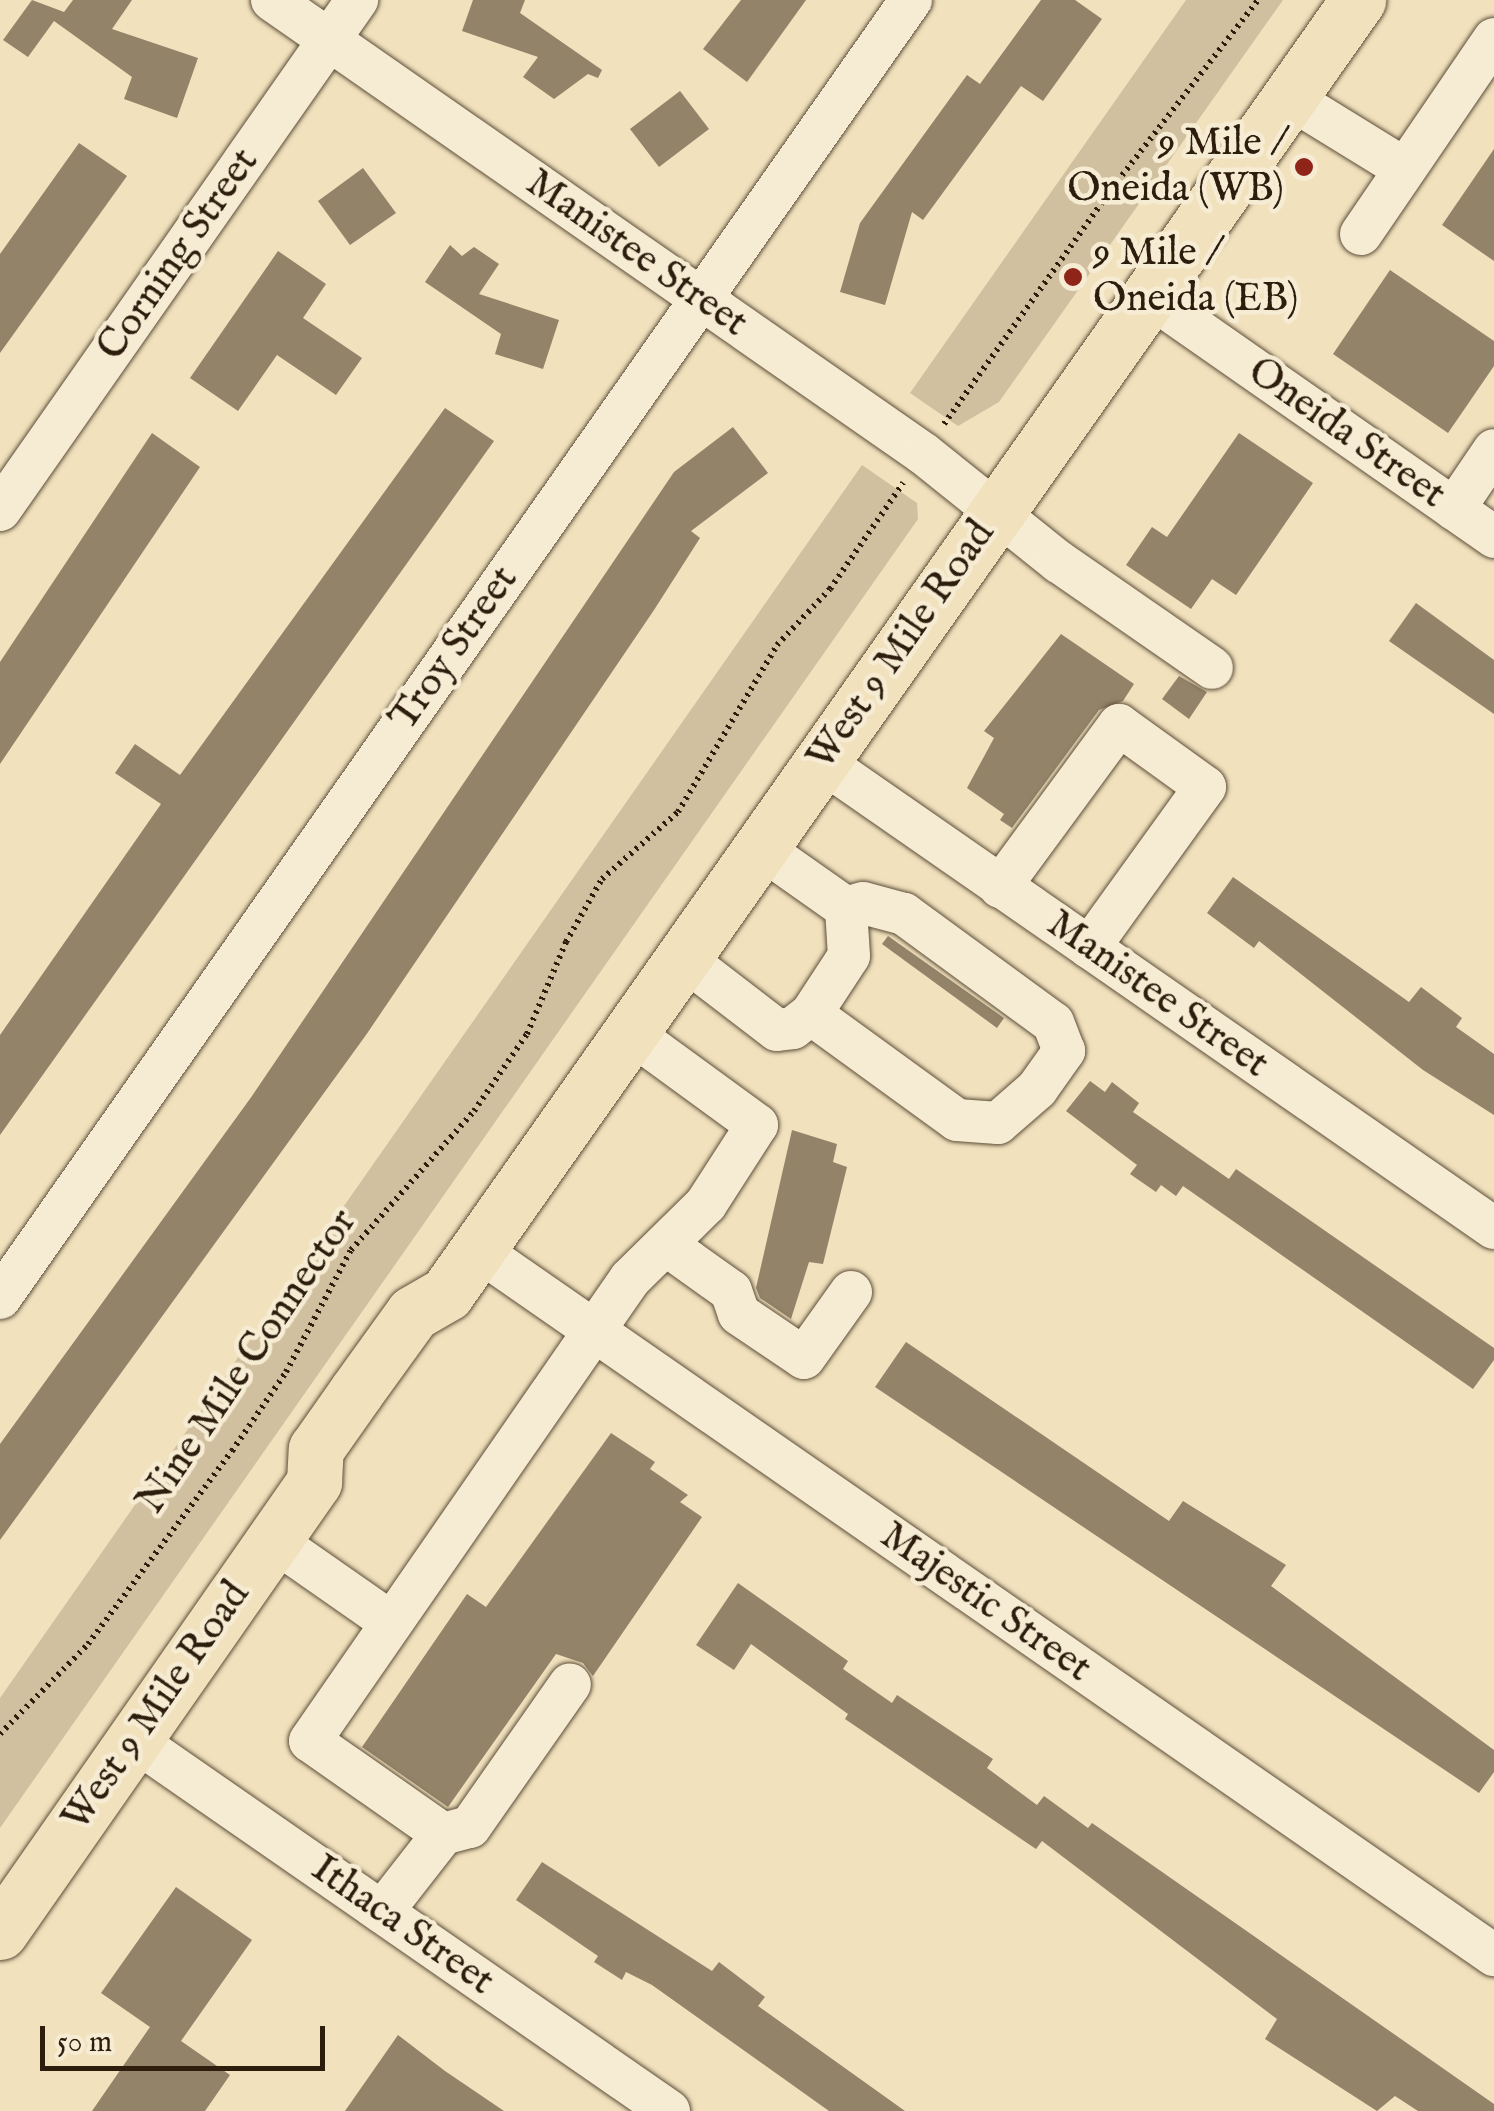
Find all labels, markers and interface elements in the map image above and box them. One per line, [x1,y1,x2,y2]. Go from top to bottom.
place label: 9 Mile / Oneida (WB) [1067,120,1284,214]
street label: Corning Street [88,140,270,370]
marker: 9 Mile / Oneida (WB) [1293,156,1315,178]
street label: Manistee Street [516,160,756,348]
place label: 9 Mile / Oneida (EB) [1093,230,1299,324]
marker: 9 Mile / Oneida (EB) [1062,266,1084,288]
street label: Oneida Street [1238,348,1454,520]
street label: West 9 Mile Road [798,512,1006,780]
street label: Troy Street [381,557,529,741]
street label: Manistee Street [1037,901,1277,1089]
street label: Nine Mile Connector [128,1200,368,1524]
street label: Majestic Street [870,1513,1100,1693]
street label: West 9 Mile Road [53,1573,261,1841]
street label: Ithaca Street [302,1846,502,2006]
scale bar [45,2006,330,2068]
text: 50 m [57,2024,112,2062]

